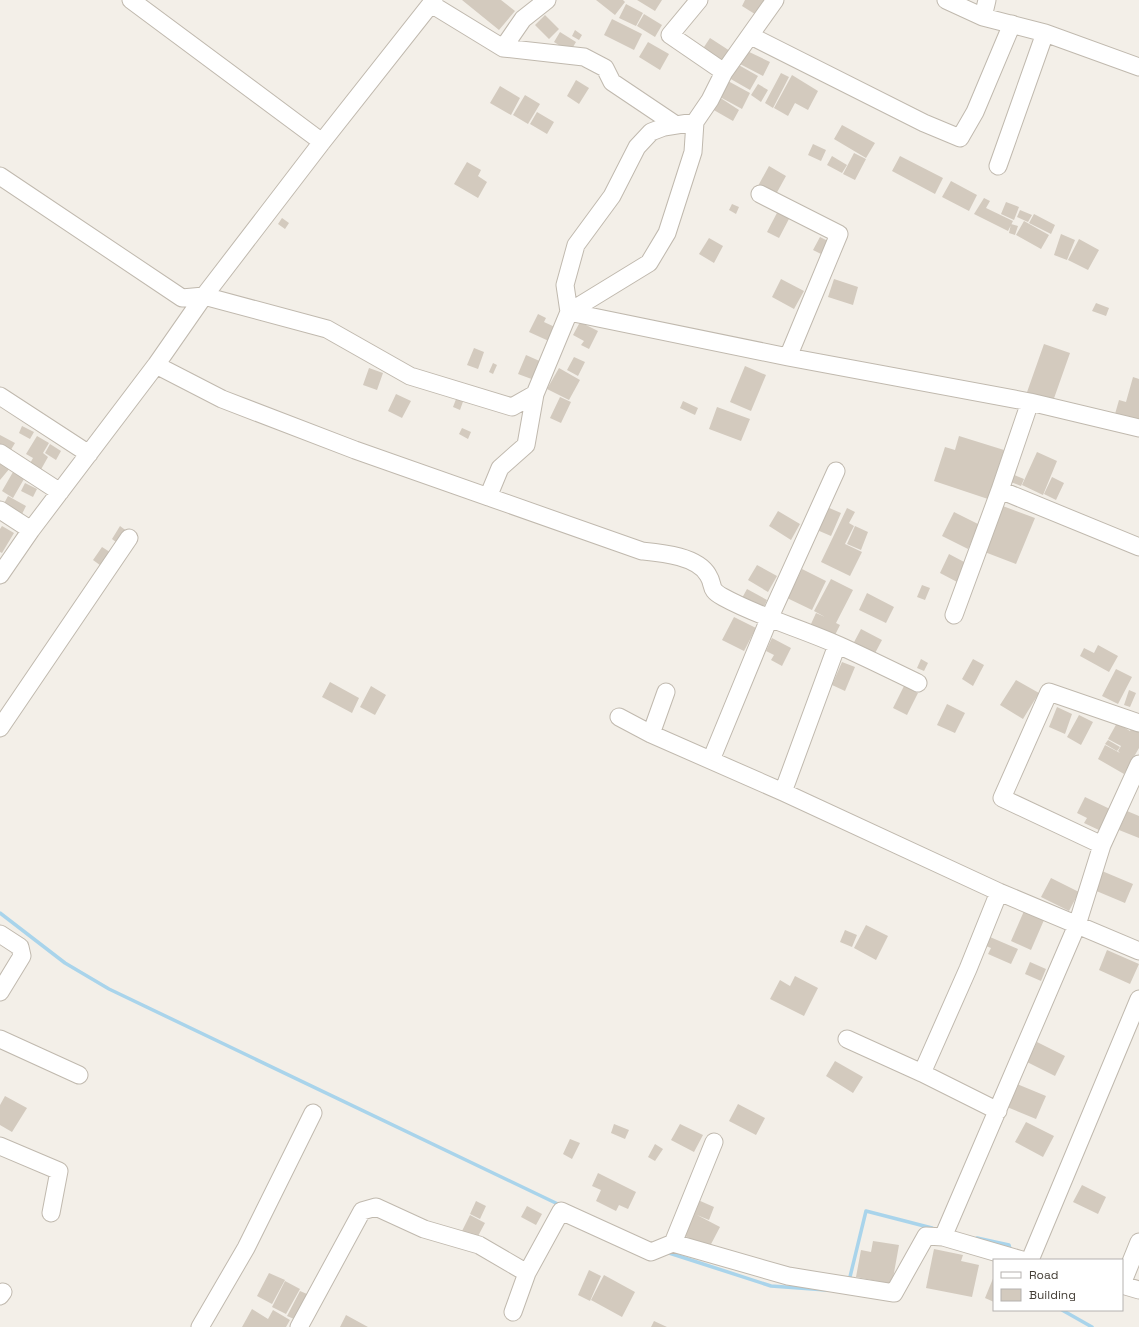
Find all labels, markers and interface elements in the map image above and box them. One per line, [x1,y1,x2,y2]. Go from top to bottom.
legend [993,1259,1123,1311]
text: Road [1029,1267,1058,1283]
text: Building [1029,1287,1076,1303]

